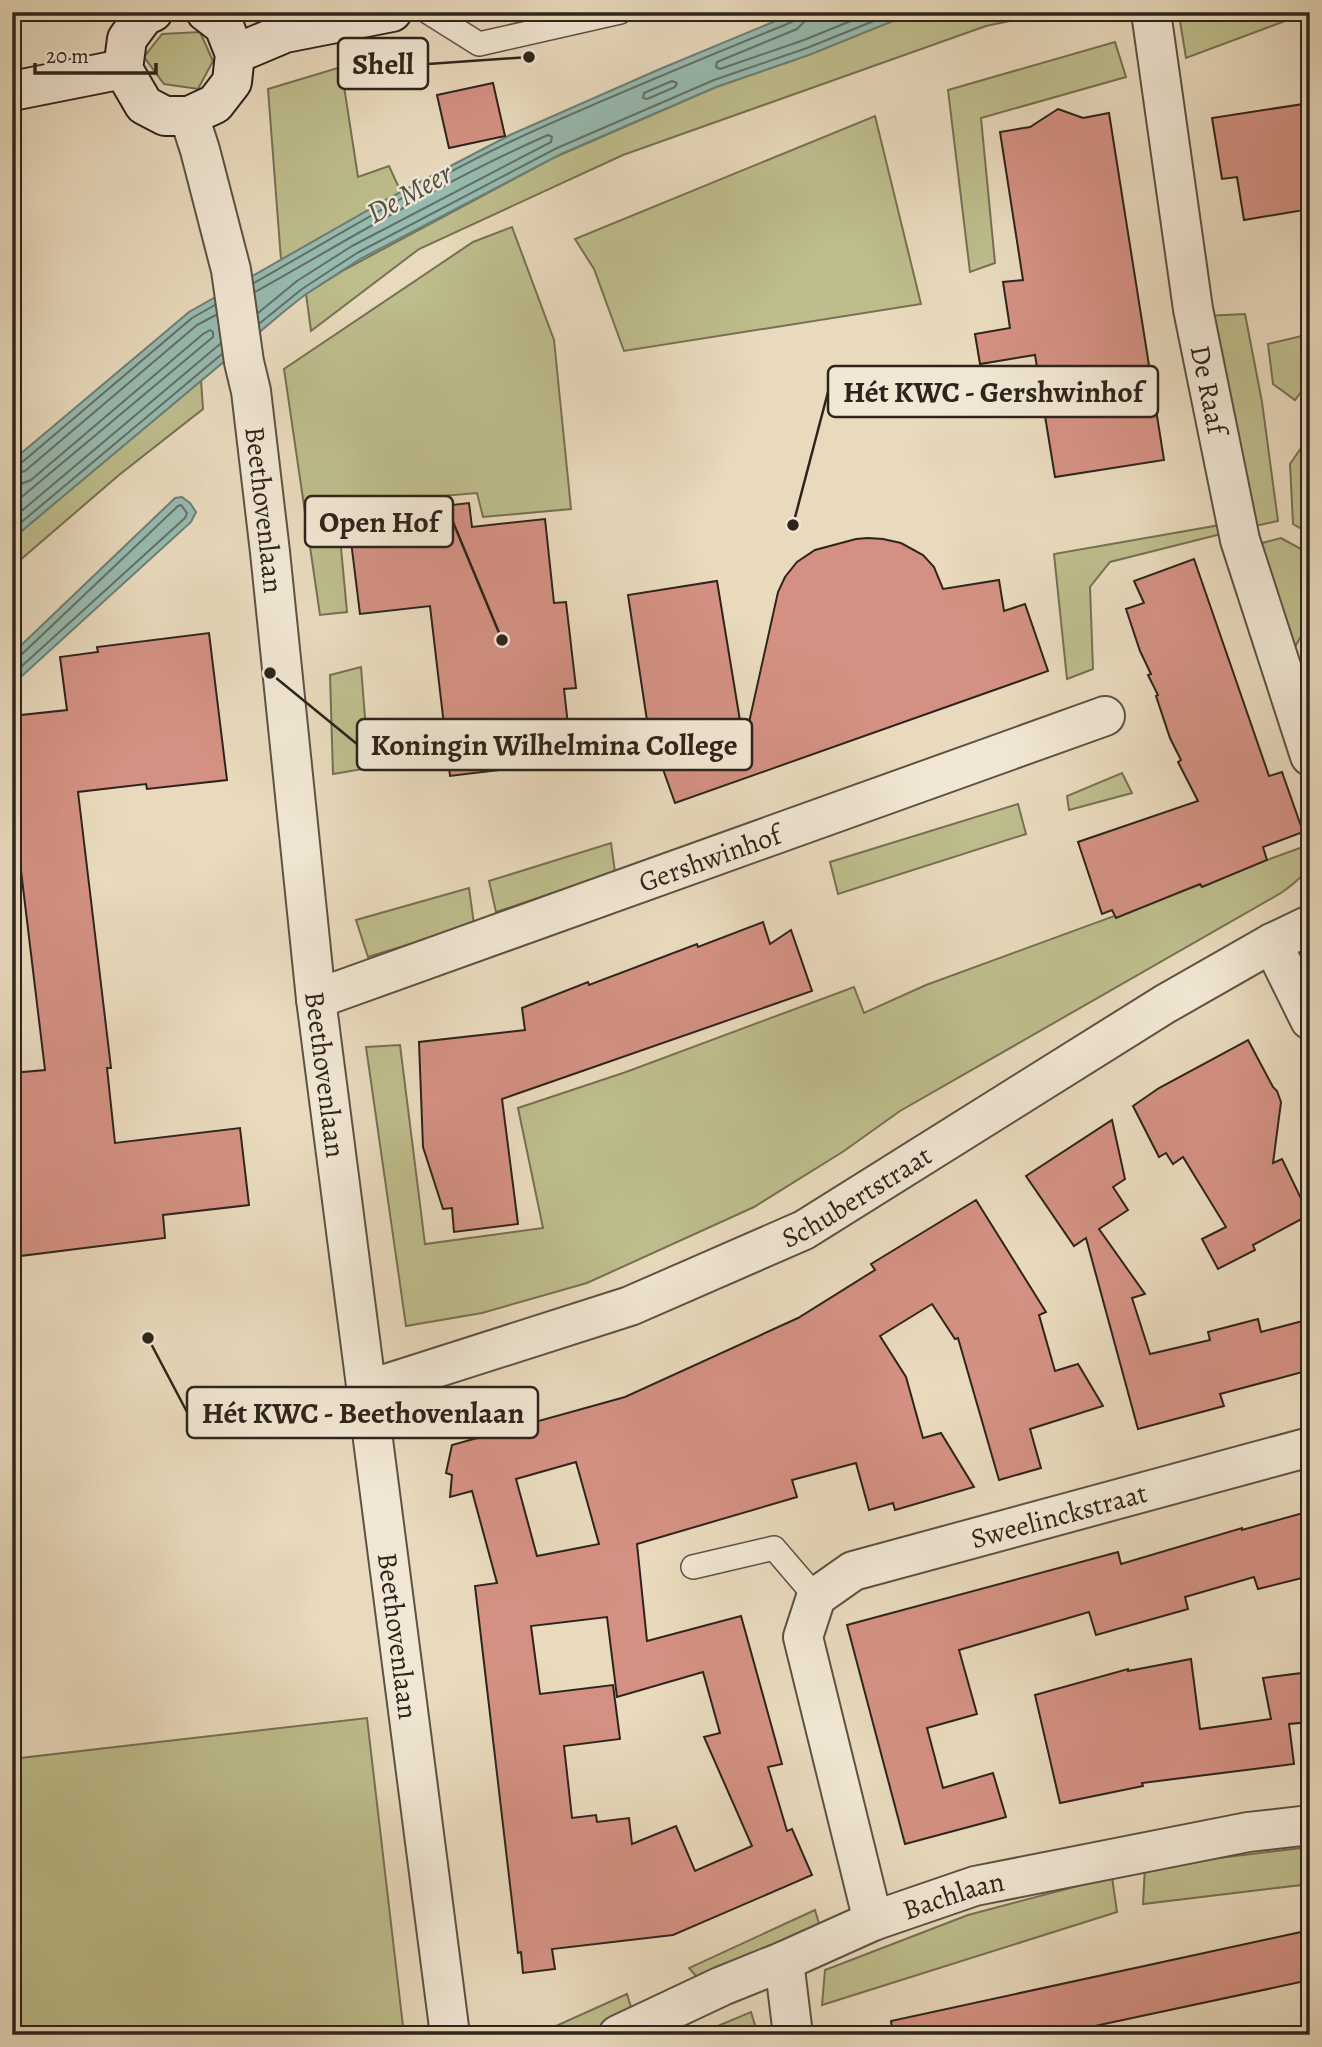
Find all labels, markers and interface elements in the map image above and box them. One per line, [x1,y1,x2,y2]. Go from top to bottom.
scale bar [35,32,156,76]
callout: Shell [338,38,428,89]
text: 20 m [46,42,89,70]
text: Shell [352,44,414,84]
water label: De Meer [359,152,460,233]
street label: De Raaf [1181,342,1237,441]
callout: Hét KWC - Gershwinhof [828,366,1158,417]
text: Hét KWC - Gershwinhof [843,372,1147,412]
street label: Beethovenlaan [235,424,292,595]
callout: Open Hof [305,496,453,547]
text: Open Hof [319,502,443,542]
callout: Koningin Wilhelmina College [357,719,752,770]
text: Koningin Wilhelmina College [370,725,738,765]
street label: Gershwinhof [634,815,790,902]
street label: Beethovenlaan [295,989,354,1160]
street label: Schubertstraat [776,1137,939,1257]
callout: Hét KWC - Beethovenlaan [187,1387,538,1438]
text: Hét KWC - Beethovenlaan [202,1393,524,1433]
street label: Sweelinckstraat [967,1474,1151,1558]
street label: Beethovenlaan [368,1550,427,1721]
street label: Bachlaan [898,1863,1008,1929]

